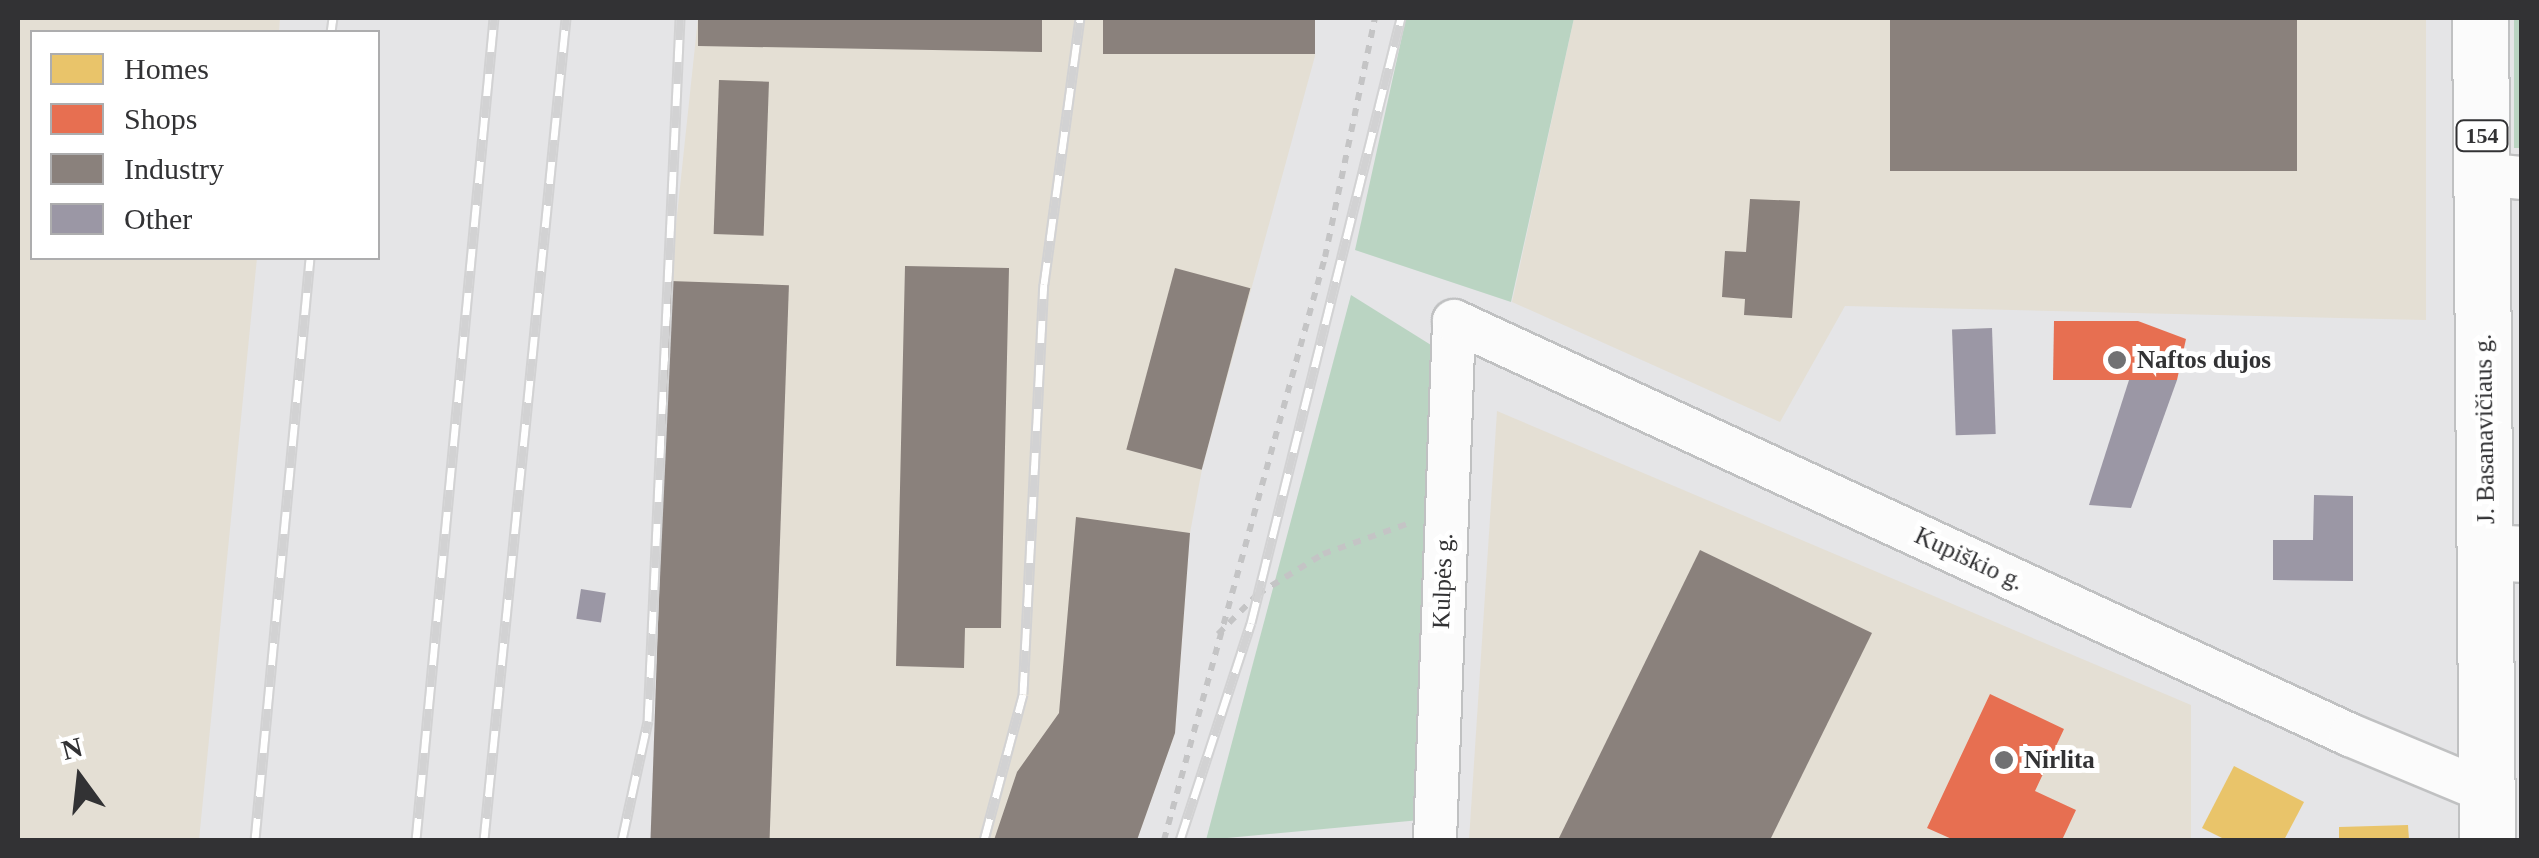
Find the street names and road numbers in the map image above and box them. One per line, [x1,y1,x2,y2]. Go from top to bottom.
road number: 154 [2454,119,2510,153]
street label: J. Basanavičiaus g. [2468,334,2502,524]
street label: Kupiškio g. [1910,521,2028,597]
street label: Kulpės g. [1426,533,1460,629]

